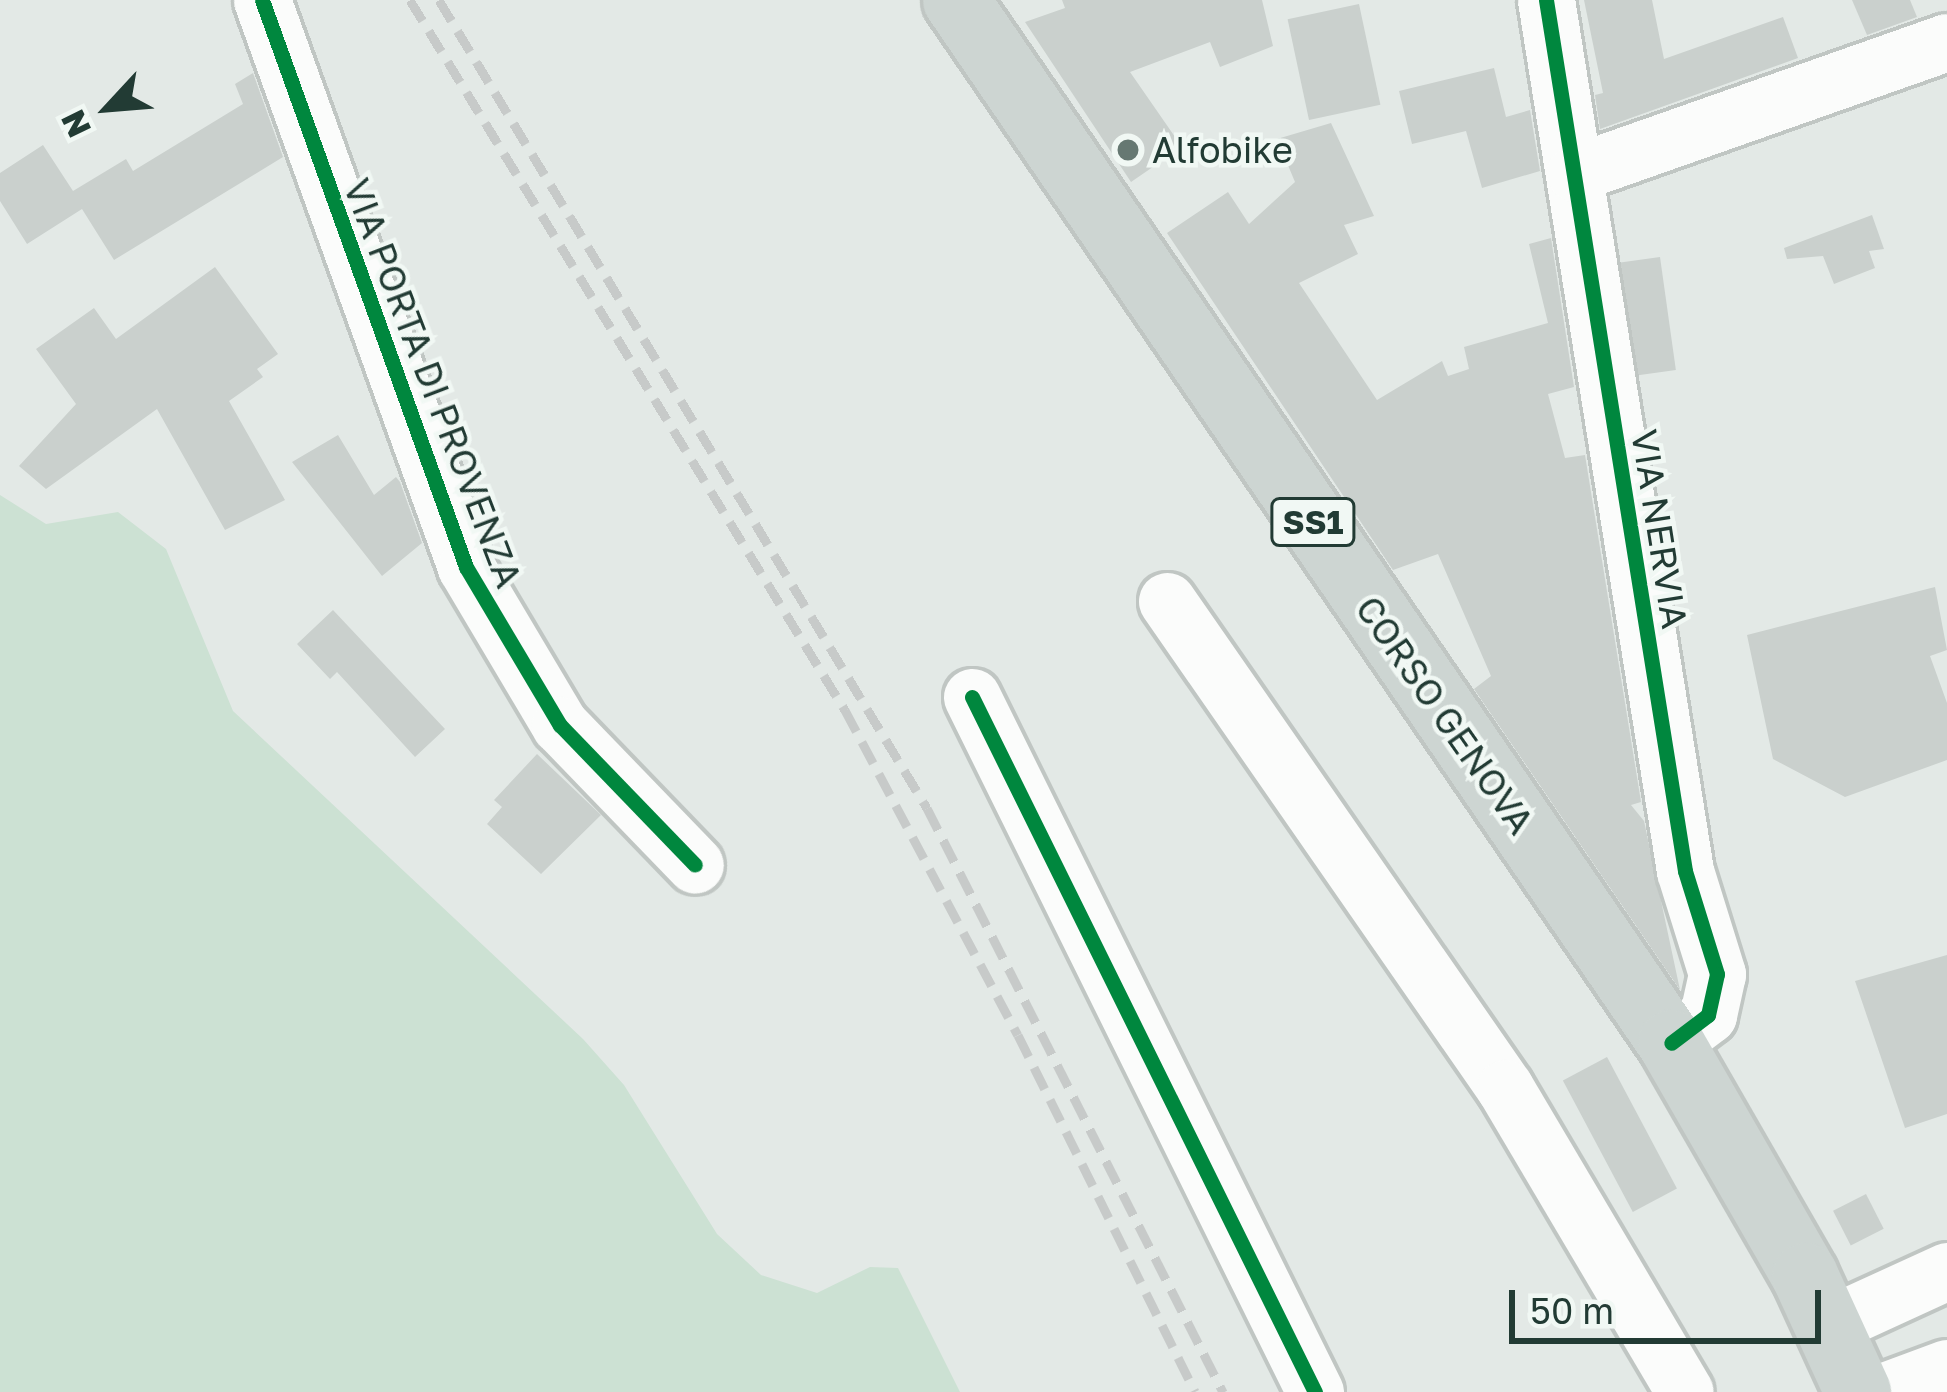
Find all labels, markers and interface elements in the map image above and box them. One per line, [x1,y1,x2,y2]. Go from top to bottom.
north arrow [48,48,168,168]
text: N [52,104,98,144]
place label: Alfobike [1152,128,1293,172]
marker: Alfobike [1115,137,1141,163]
street label: VIA PORTA DI PROVENZA [335,173,531,593]
street label: VIA NERVIA [1623,426,1697,632]
road number: SS1 [1268,495,1358,549]
street label: CORSO GENOVA [1347,588,1543,842]
scale bar [1515,1266,1827,1340]
text: 50 m [1530,1289,1614,1332]

